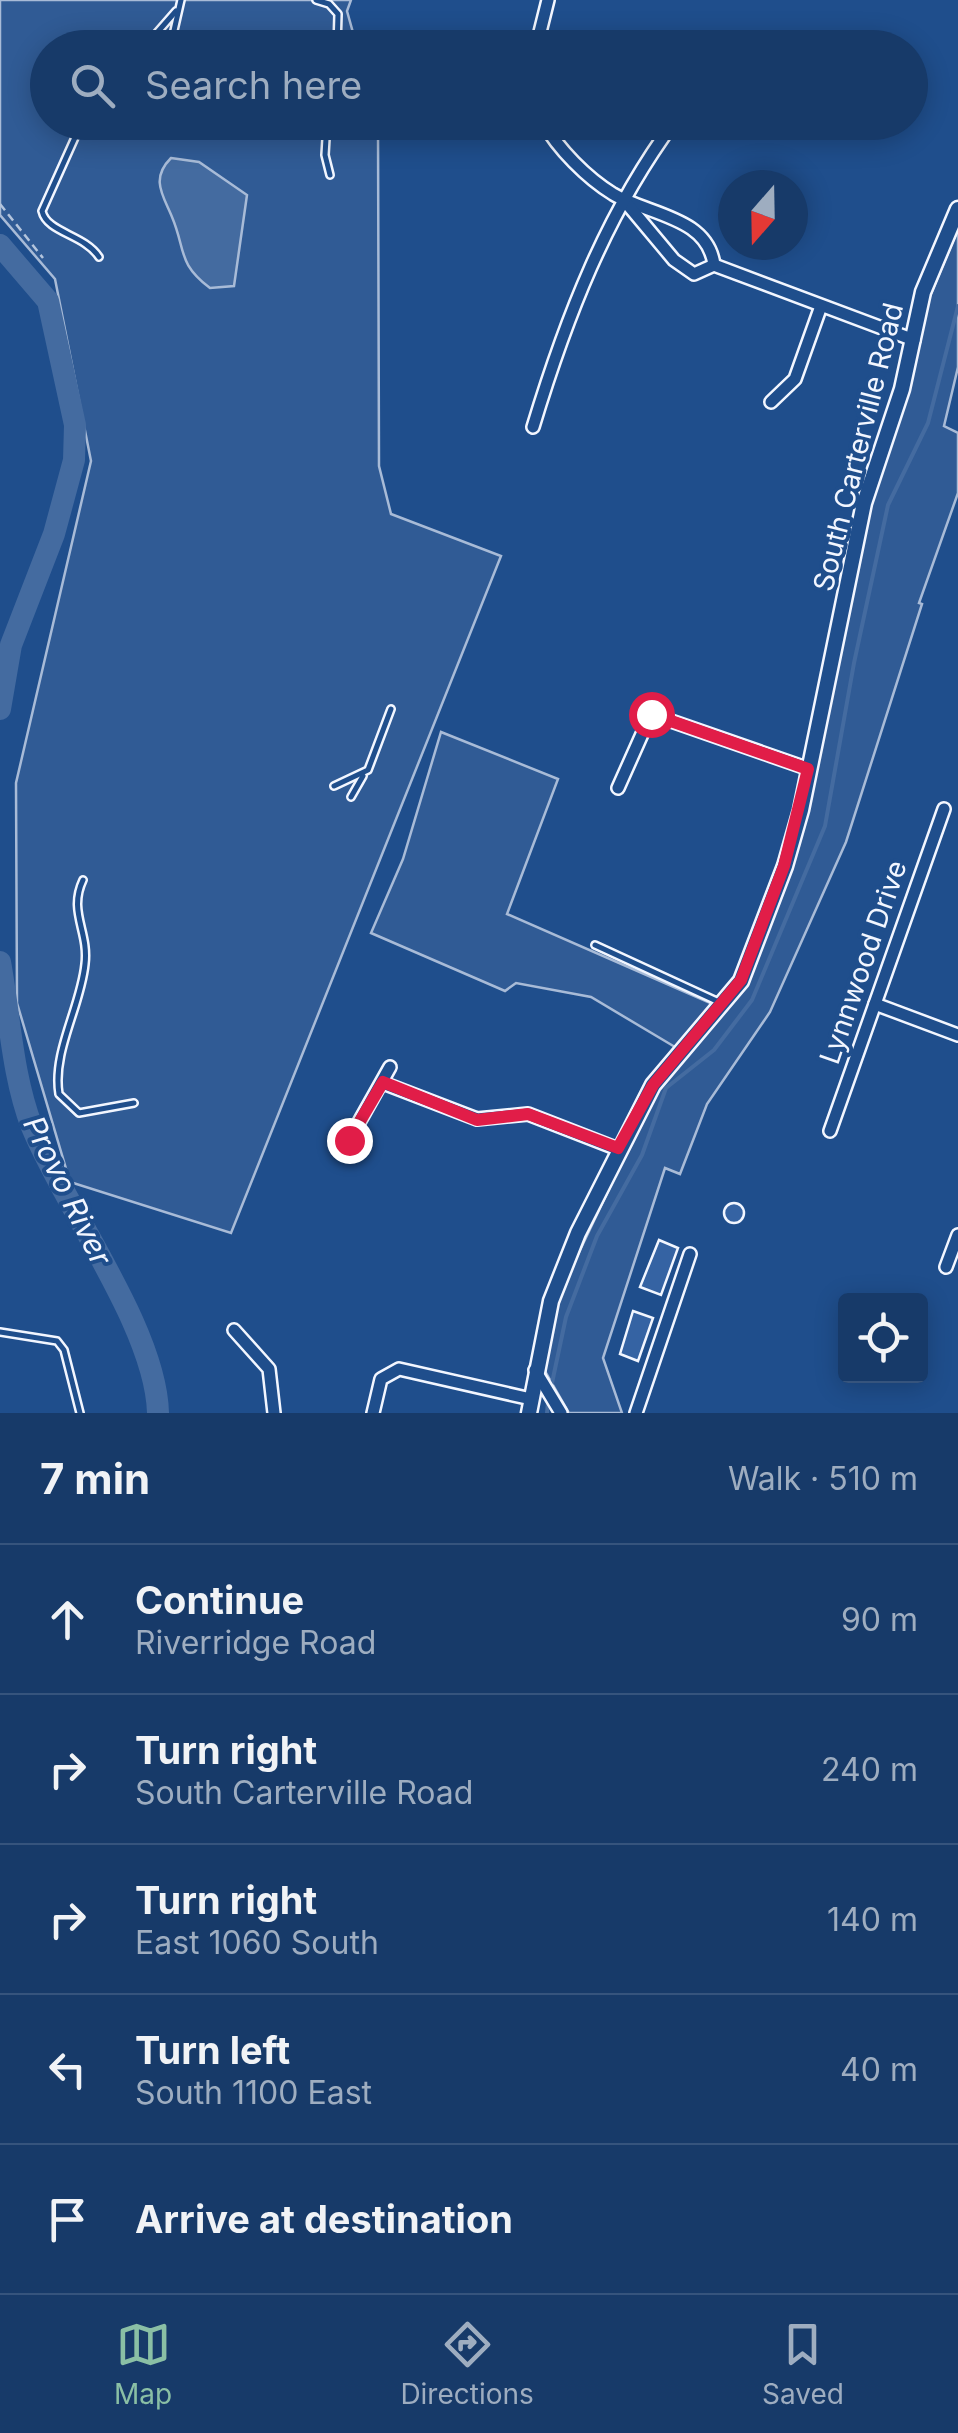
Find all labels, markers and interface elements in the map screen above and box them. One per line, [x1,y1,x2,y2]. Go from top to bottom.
search box [30,30,928,140]
icon: search [65,58,120,113]
text: Search here [145,62,362,108]
north arrow [718,170,808,260]
street label: South Carterville Road [806,299,910,595]
route start [629,692,675,738]
street label: Lynnwood Drive [812,856,914,1068]
water label: Provo River [16,1110,120,1272]
route end [327,1118,373,1164]
map controls [838,1293,928,1383]
button: locate [838,1293,928,1383]
text: 7 min [40,1453,150,1504]
text: Walk · 510 m [728,1459,918,1498]
text: Continue [135,1577,304,1623]
icon: ahead [40,1592,95,1647]
text: 90 m [841,1600,918,1639]
text: Riverridge Road [135,1623,376,1662]
text: Turn right [135,1727,317,1773]
icon: right [40,1742,95,1797]
text: 240 m [821,1750,918,1789]
text: South Carterville Road [135,1773,473,1812]
text: Turn right [135,1877,317,1923]
icon: right [40,1892,95,1947]
text: 140 m [827,1900,918,1939]
text: East 1060 South [135,1923,379,1962]
text: Turn left [135,2027,290,2073]
icon: left [40,2042,95,2097]
text: 40 m [840,2050,918,2089]
text: South 1100 East [135,2073,372,2112]
icon: arrive [40,2192,95,2247]
text: Arrive at destination [135,2196,513,2242]
tab: Map [114,2317,172,2411]
tab: Directions [400,2317,534,2411]
tab: Saved [762,2317,844,2411]

